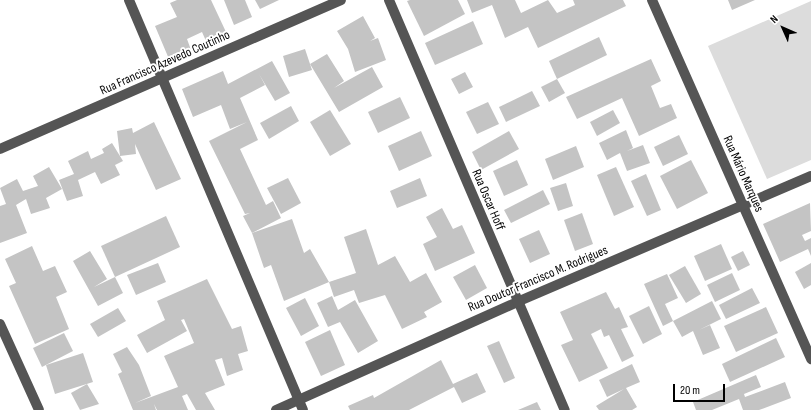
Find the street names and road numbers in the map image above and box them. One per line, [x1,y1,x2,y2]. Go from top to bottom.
street label: Rua Francisco Azevedo Coutinho [98,27,232,99]
street label: Rua Mário Marques [719,133,767,215]
street label: Rua Oscar Hoff [468,167,508,233]
street label: Rua Doutor Francisco M. Rodrigues [466,242,610,316]

